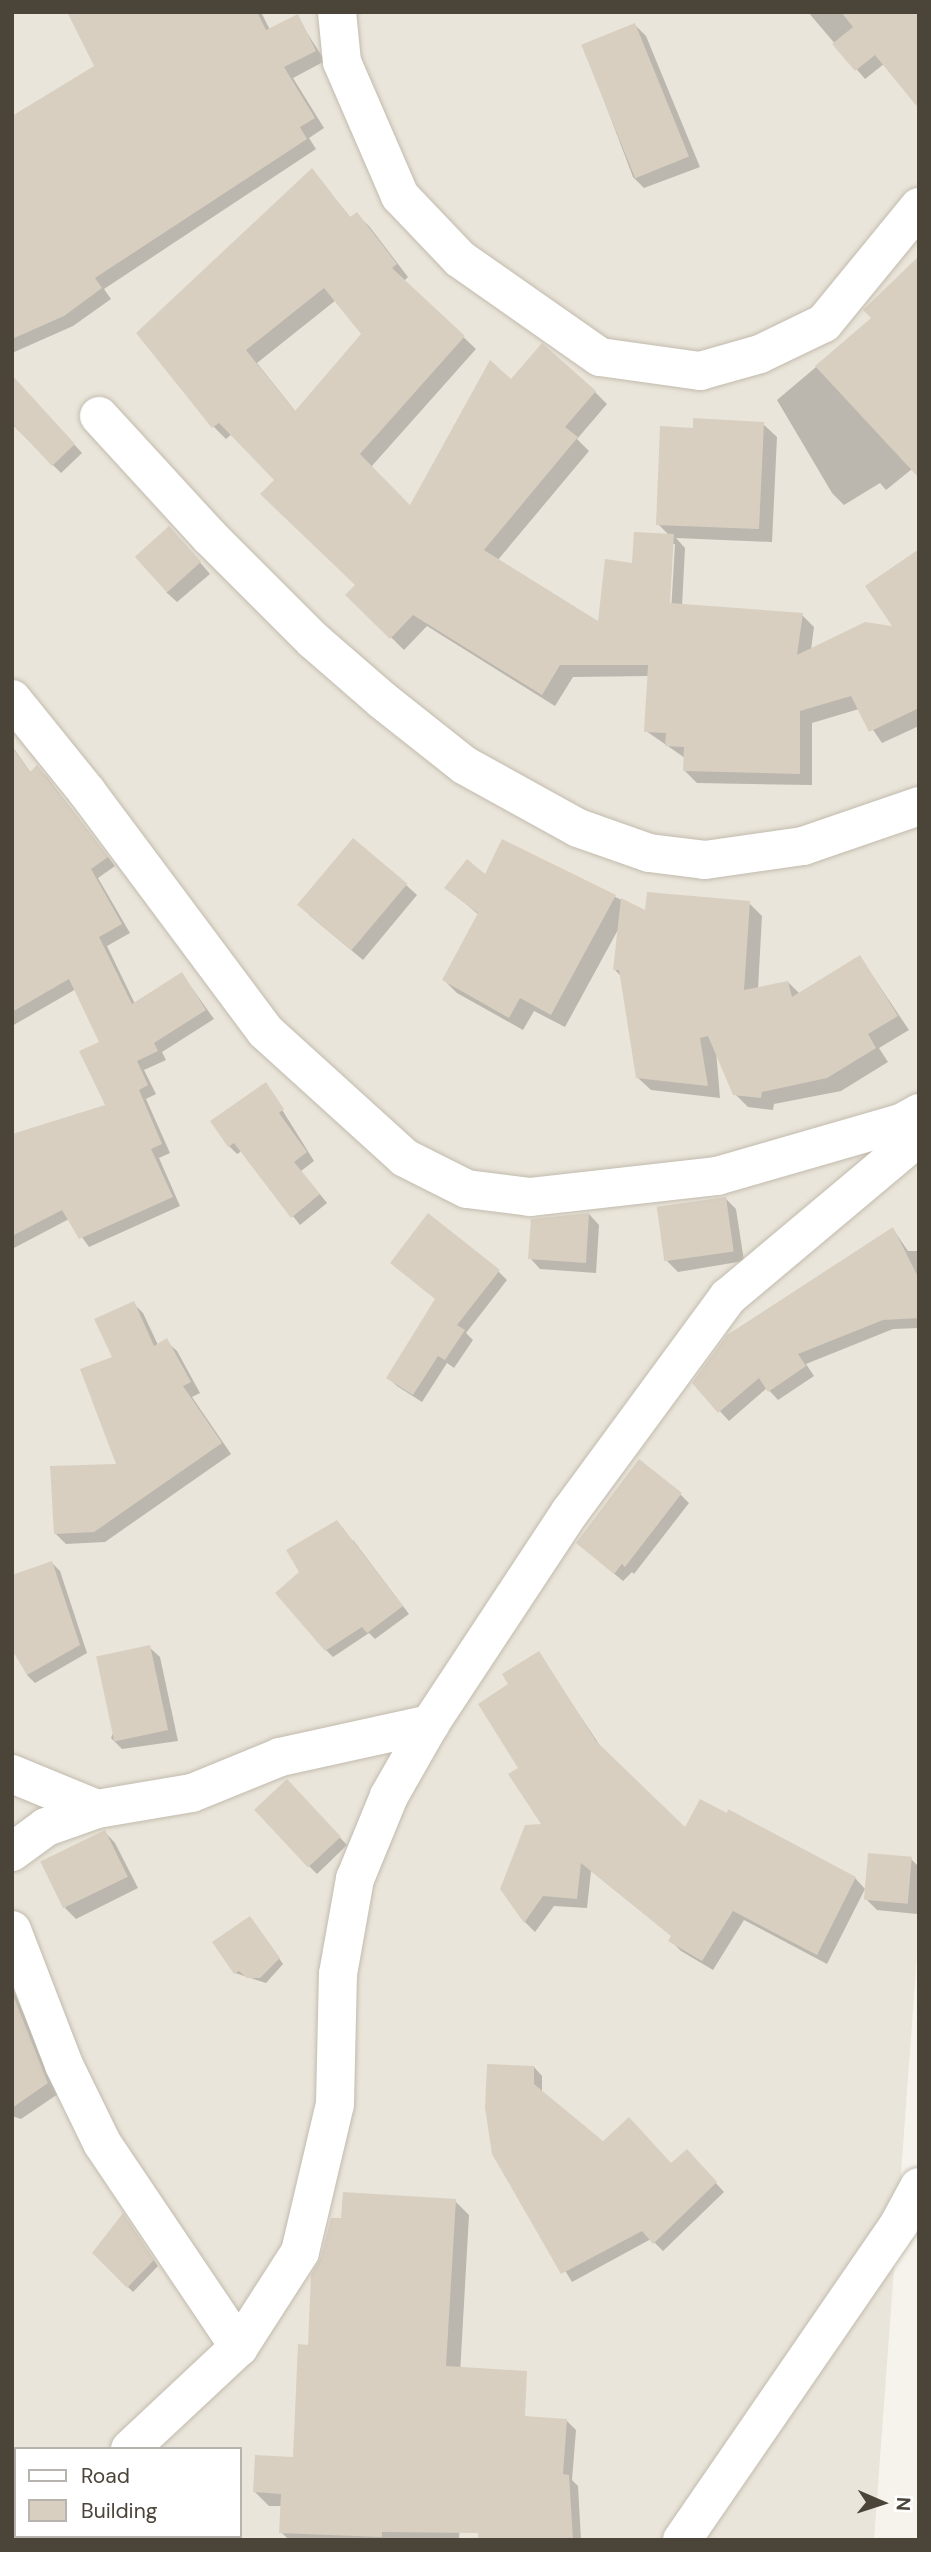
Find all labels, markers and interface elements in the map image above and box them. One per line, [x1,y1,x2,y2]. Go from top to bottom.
legend [14,2447,242,2538]
text: Road [81,2462,130,2490]
north arrow [847,2468,917,2538]
text: Building [81,2497,157,2525]
text: N [891,2497,916,2512]

